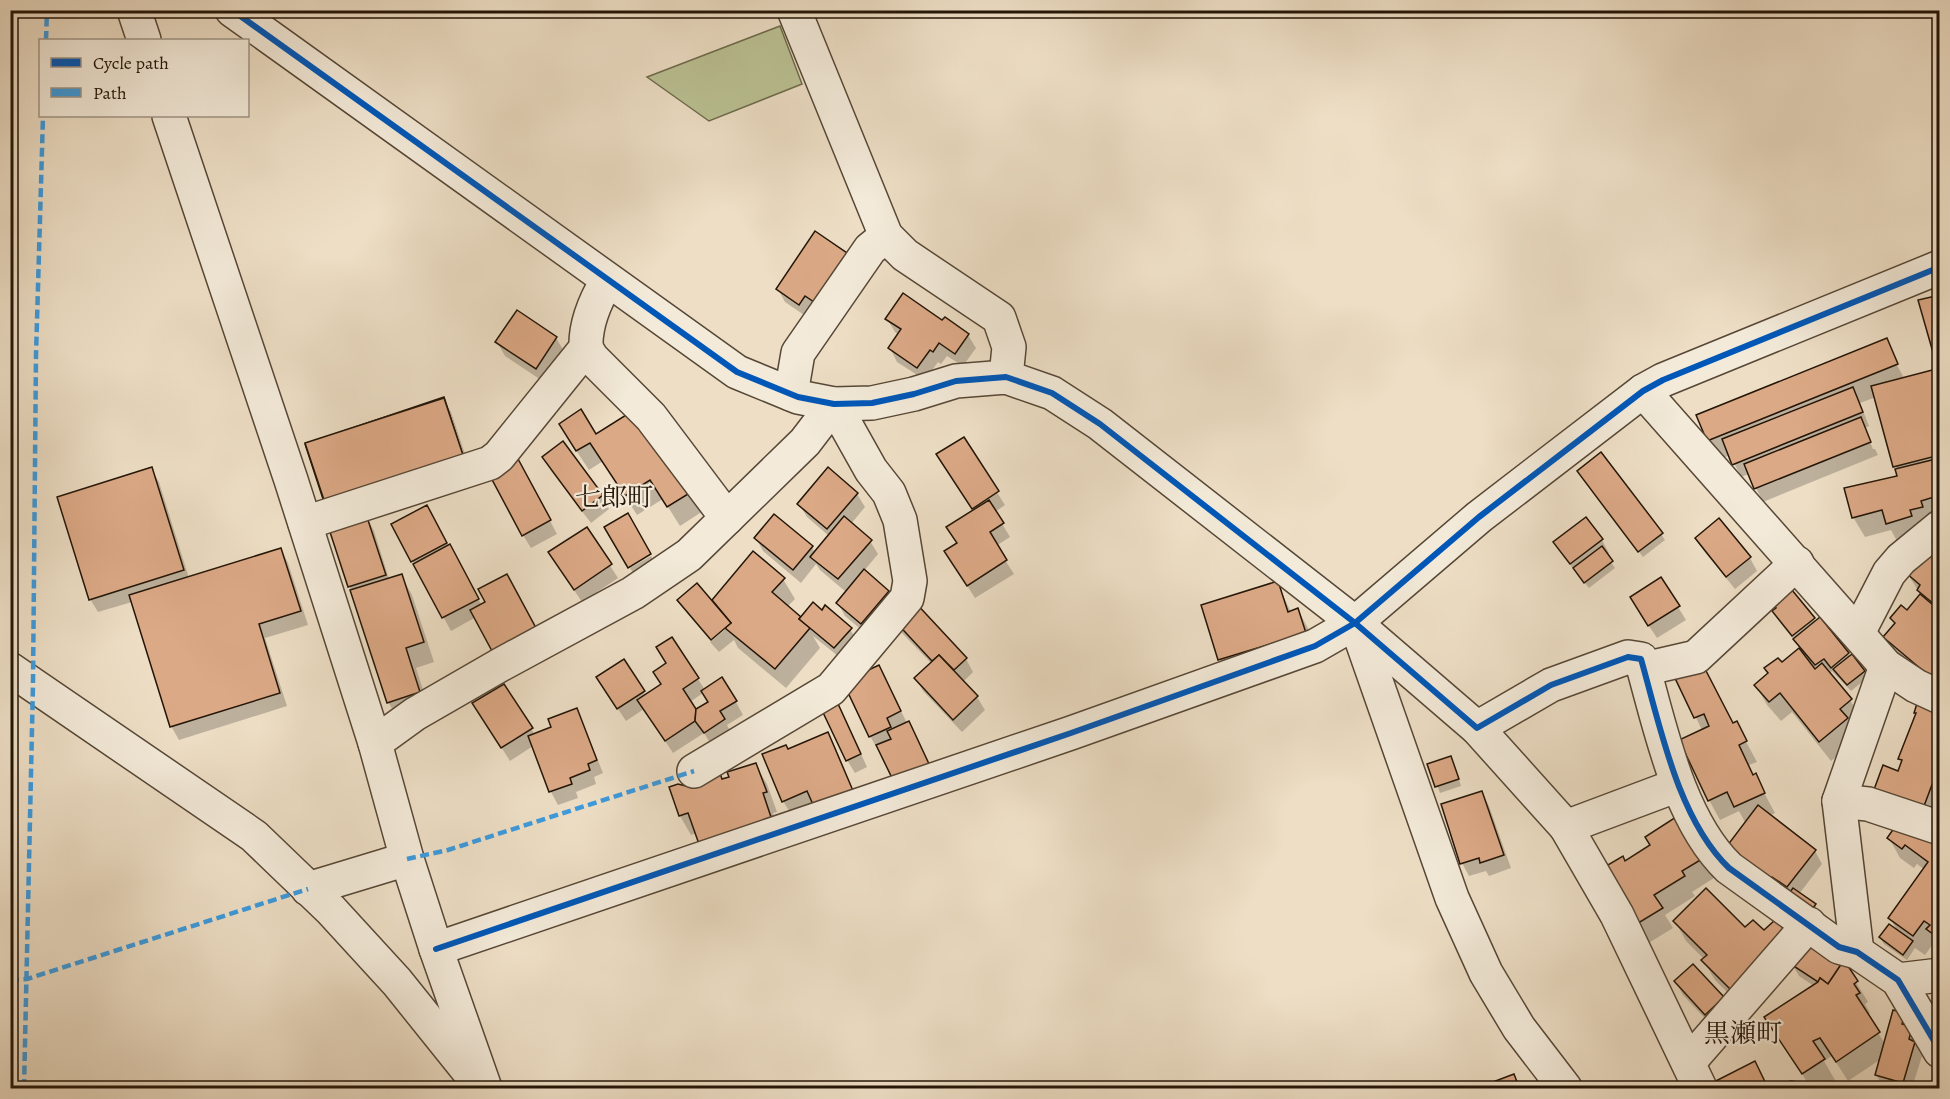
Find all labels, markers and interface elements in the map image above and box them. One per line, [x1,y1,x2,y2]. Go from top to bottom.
legend [39,39,249,117]
text: Cycle path [93,51,169,75]
text: Path [93,81,127,105]
district label: 七郎町 [575,480,653,515]
district label: 黒瀬町 [1704,1016,1782,1051]

